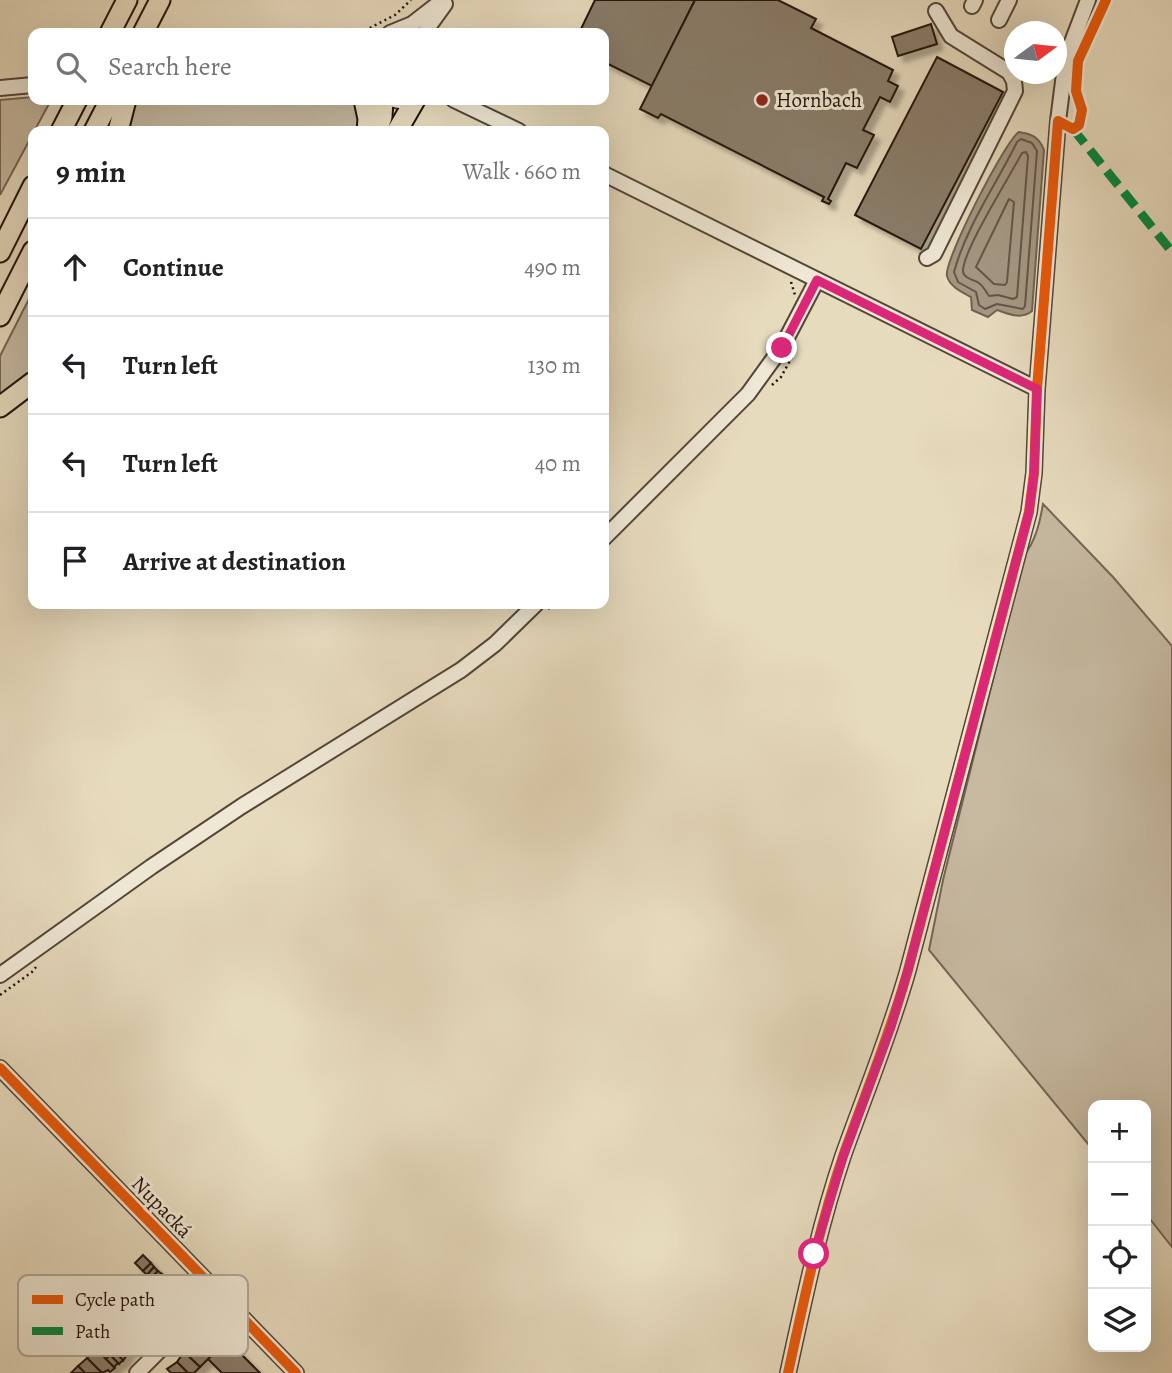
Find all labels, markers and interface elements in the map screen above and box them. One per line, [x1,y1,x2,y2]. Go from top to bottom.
north arrow [1004,21,1067,84]
search box [28,28,609,105]
icon: search [52,48,90,86]
text: Search here [108,49,232,84]
place label: Hornbach [776,86,862,114]
marker: Hornbach [754,92,770,108]
text: 9 min [56,152,126,192]
text: Walk · 660 m [463,156,581,187]
icon: ahead [56,248,94,286]
text: Continue [123,250,224,285]
text: 490 m [524,252,581,283]
route end [766,332,797,363]
icon: left [56,346,94,384]
text: Turn left [123,348,218,383]
text: 130 m [528,350,581,381]
icon: left [56,444,94,482]
text: Turn left [123,446,218,481]
text: 40 m [535,448,581,479]
icon: arrive [56,542,94,580]
text: Arrive at destination [123,544,346,579]
map controls [1088,1100,1151,1352]
button: + [1088,1100,1151,1163]
button: − [1088,1163,1151,1226]
street label: Nupacká [126,1170,199,1244]
button: locate [1088,1226,1151,1289]
route start [798,1238,829,1269]
legend [18,1275,248,1356]
text: Cycle path [75,1287,155,1313]
button: layers [1088,1289,1151,1352]
text: Path [75,1319,110,1345]

